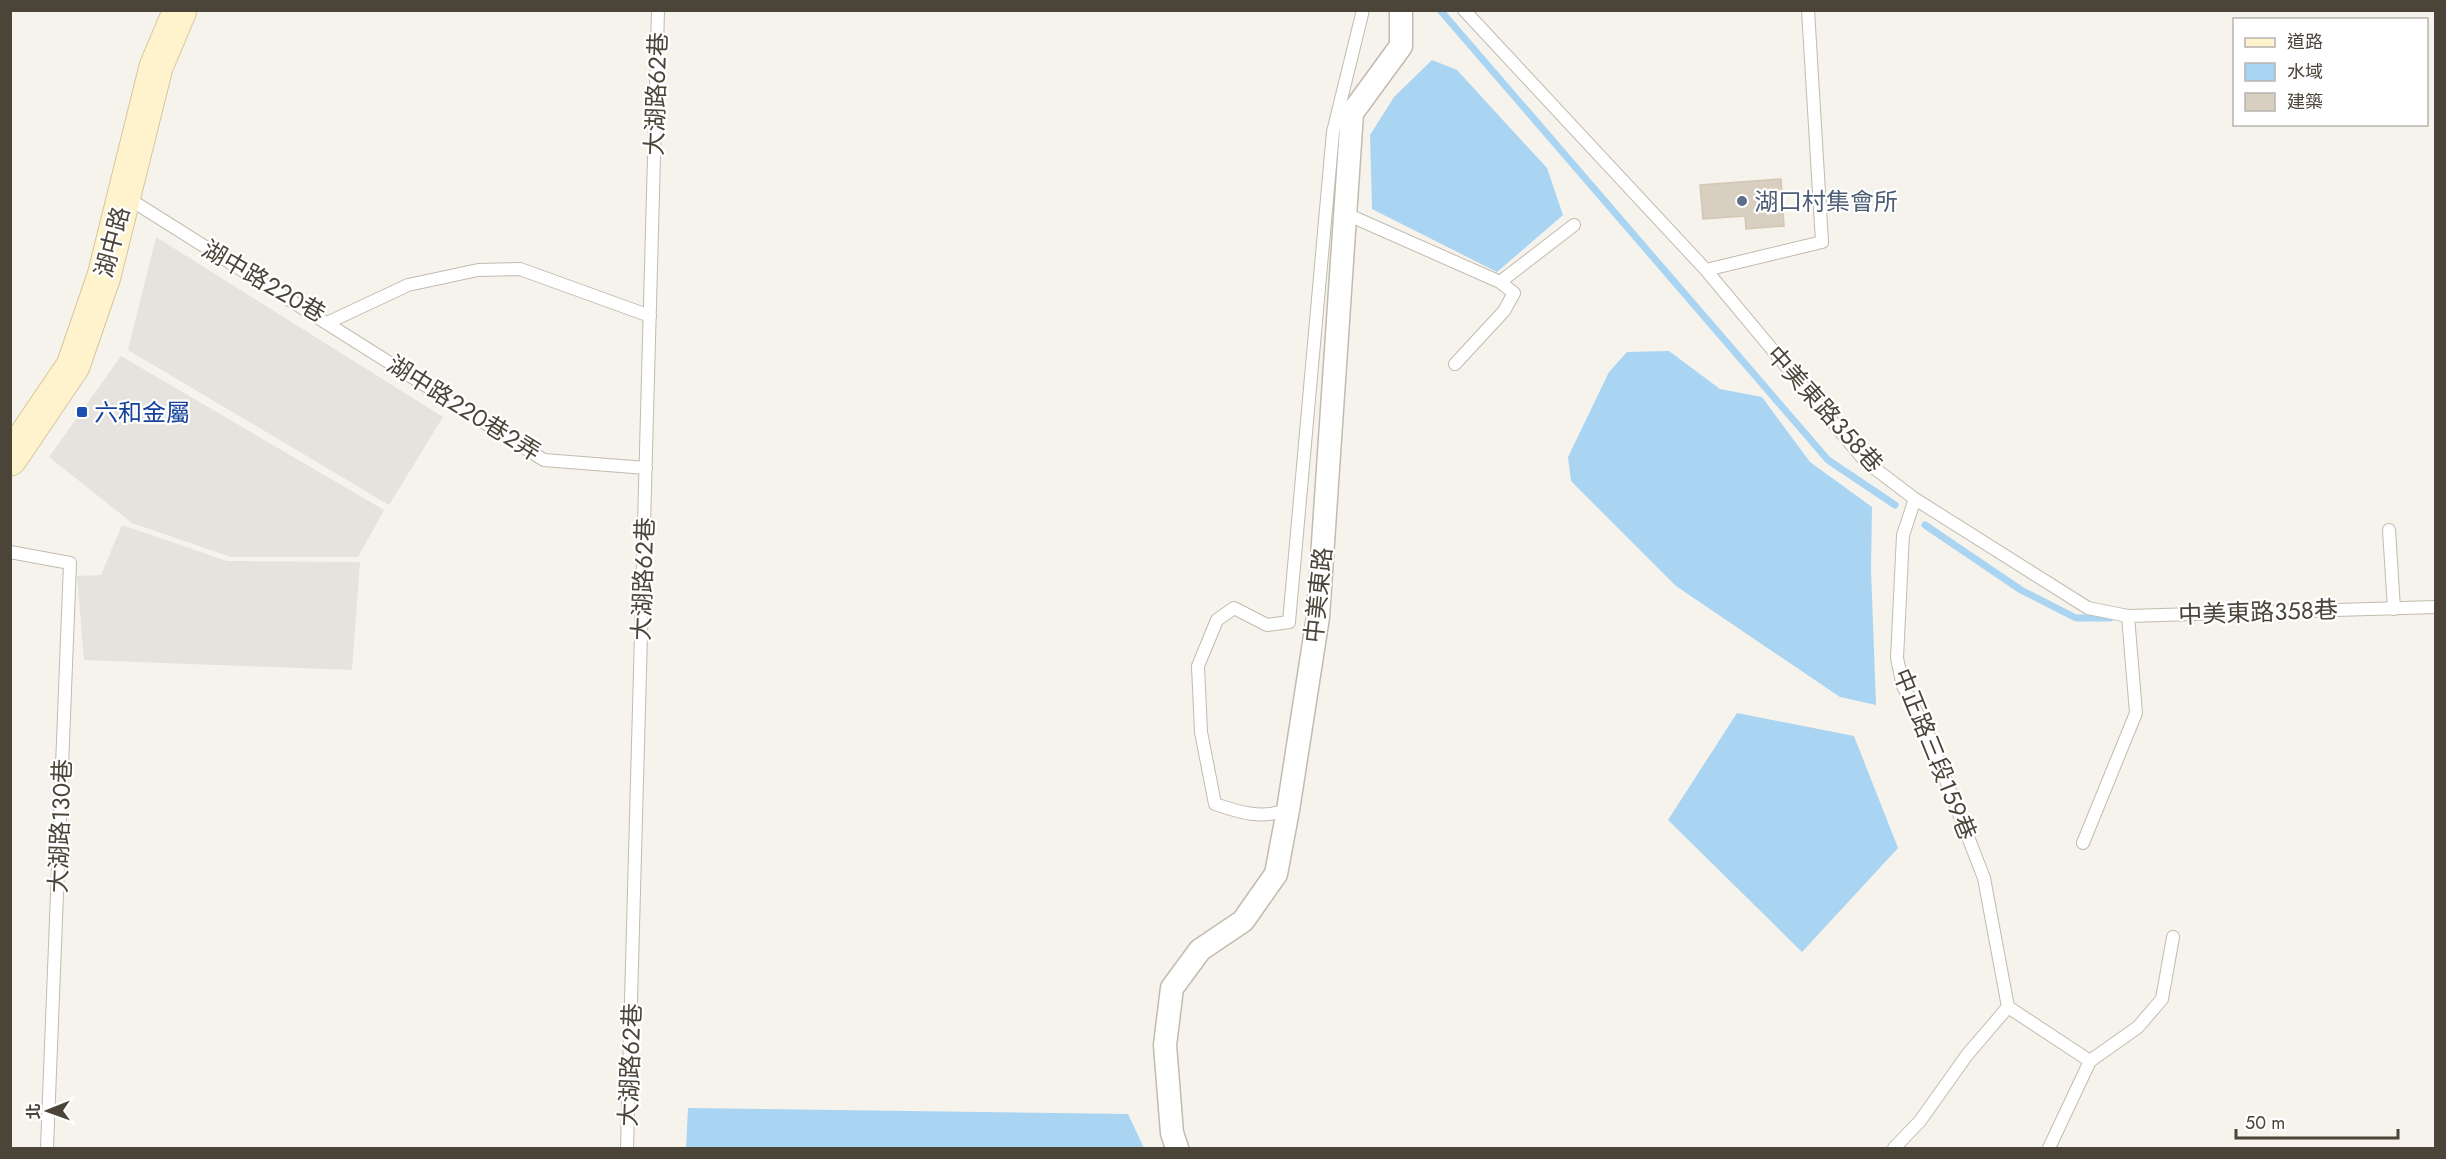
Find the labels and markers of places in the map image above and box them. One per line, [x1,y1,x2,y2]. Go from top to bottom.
place label: 湖口村集會所 [1754,184,1898,219]
marker: 湖口村集會所 [1735,194,1749,208]
place label: 六和金屬 [94,395,190,430]
marker: 六和金屬 [75,405,89,419]

